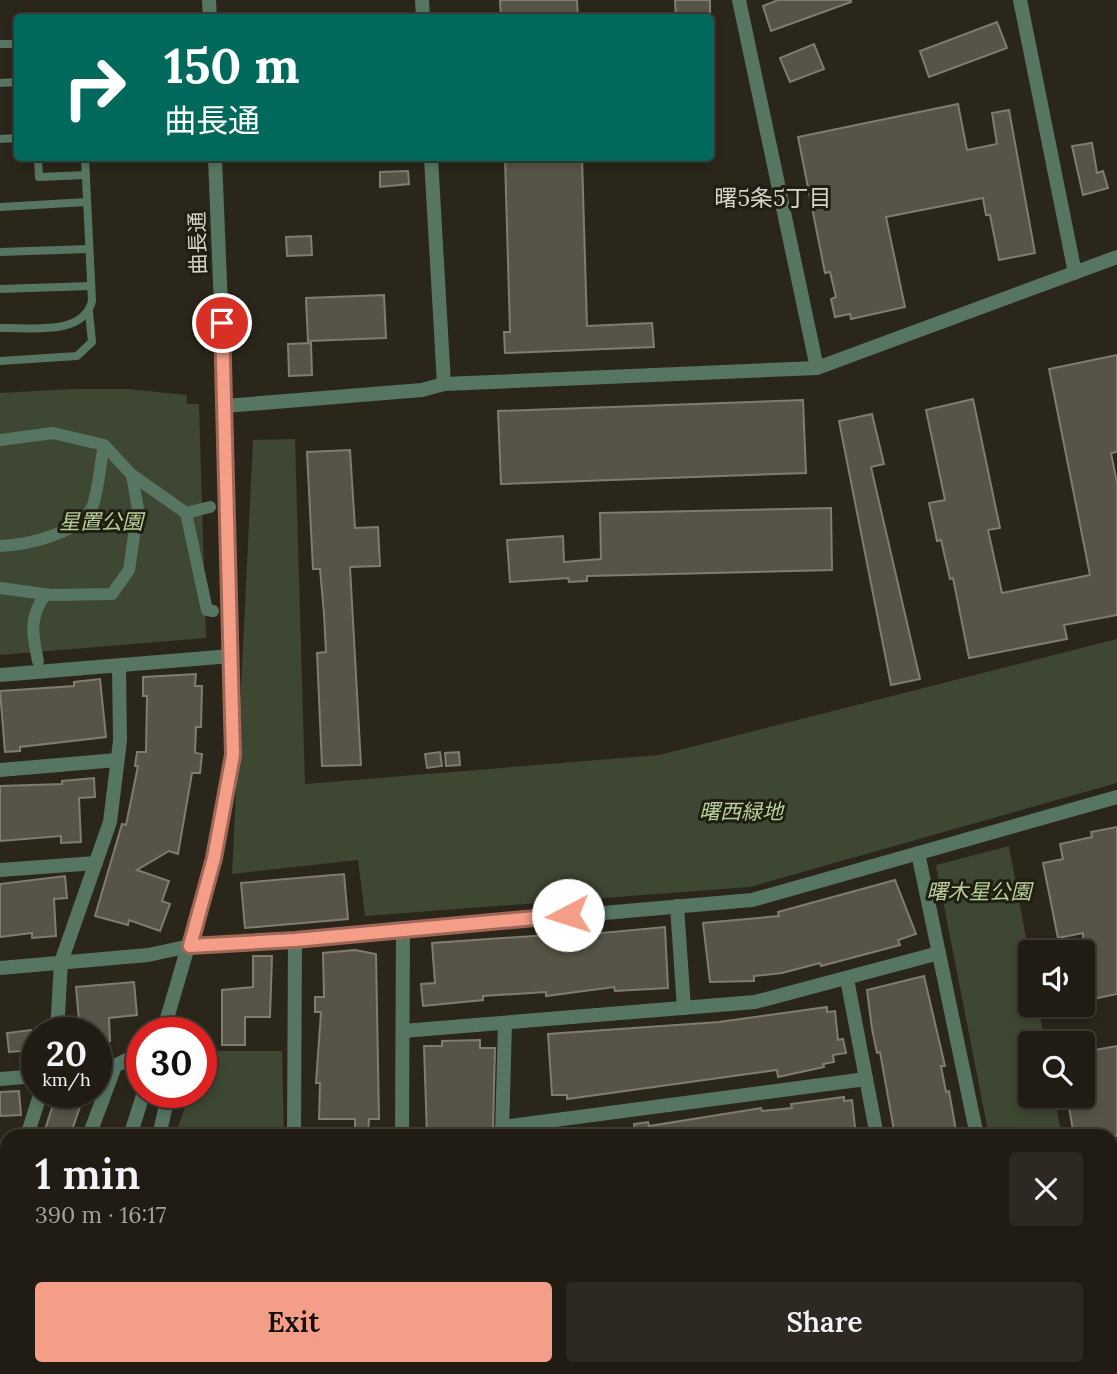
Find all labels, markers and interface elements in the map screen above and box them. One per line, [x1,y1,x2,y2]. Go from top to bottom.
text: 150 m [164,34,300,96]
icon: right [49,42,140,133]
text: 曲長通 [164,100,260,141]
district label: 曙5条5丁目 [714,183,832,212]
street label: 曲長通 [183,211,212,275]
pin [192,293,252,353]
icon: arrive [203,304,241,342]
park label: 星置公園 [59,508,146,535]
park label: 曙西緑地 [699,798,785,825]
position arrow [531,878,605,952]
park label: 曙木星公園 [927,878,1034,905]
map controls [1018,940,1095,1108]
button: sound [1018,940,1095,1017]
speed limit sign: 30 [126,1017,217,1108]
text: 20 [46,1031,87,1076]
button: search [1018,1031,1095,1108]
text: km/h [42,1068,91,1091]
text: 1 min [35,1147,140,1201]
button: close [1009,1152,1083,1226]
text: 390 m · 16:17 [35,1200,166,1229]
button: Exit [35,1282,552,1362]
button: Share [566,1282,1083,1362]

